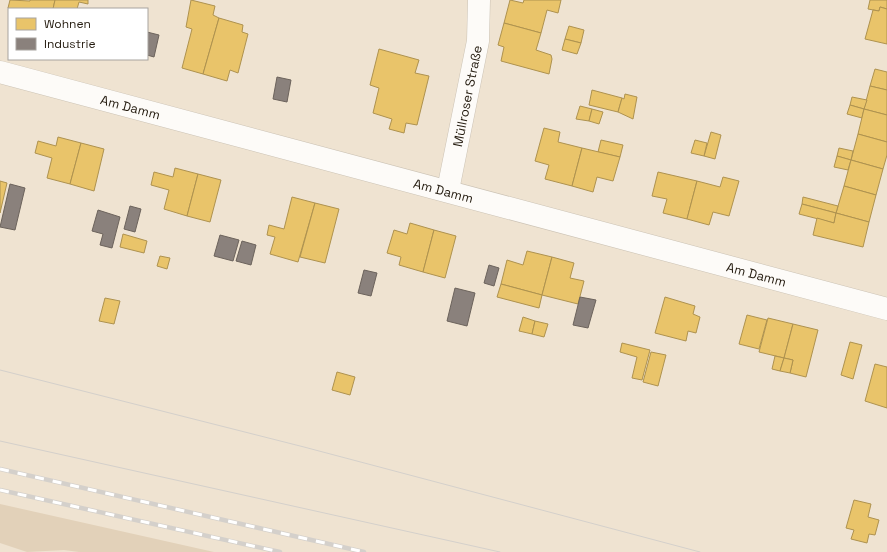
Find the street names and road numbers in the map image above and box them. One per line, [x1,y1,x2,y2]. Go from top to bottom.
street label: Müllroser Straße [449,44,486,148]
street label: Am Damm [99,91,162,123]
street label: Am Damm [412,175,475,207]
street label: Am Damm [725,258,788,291]

